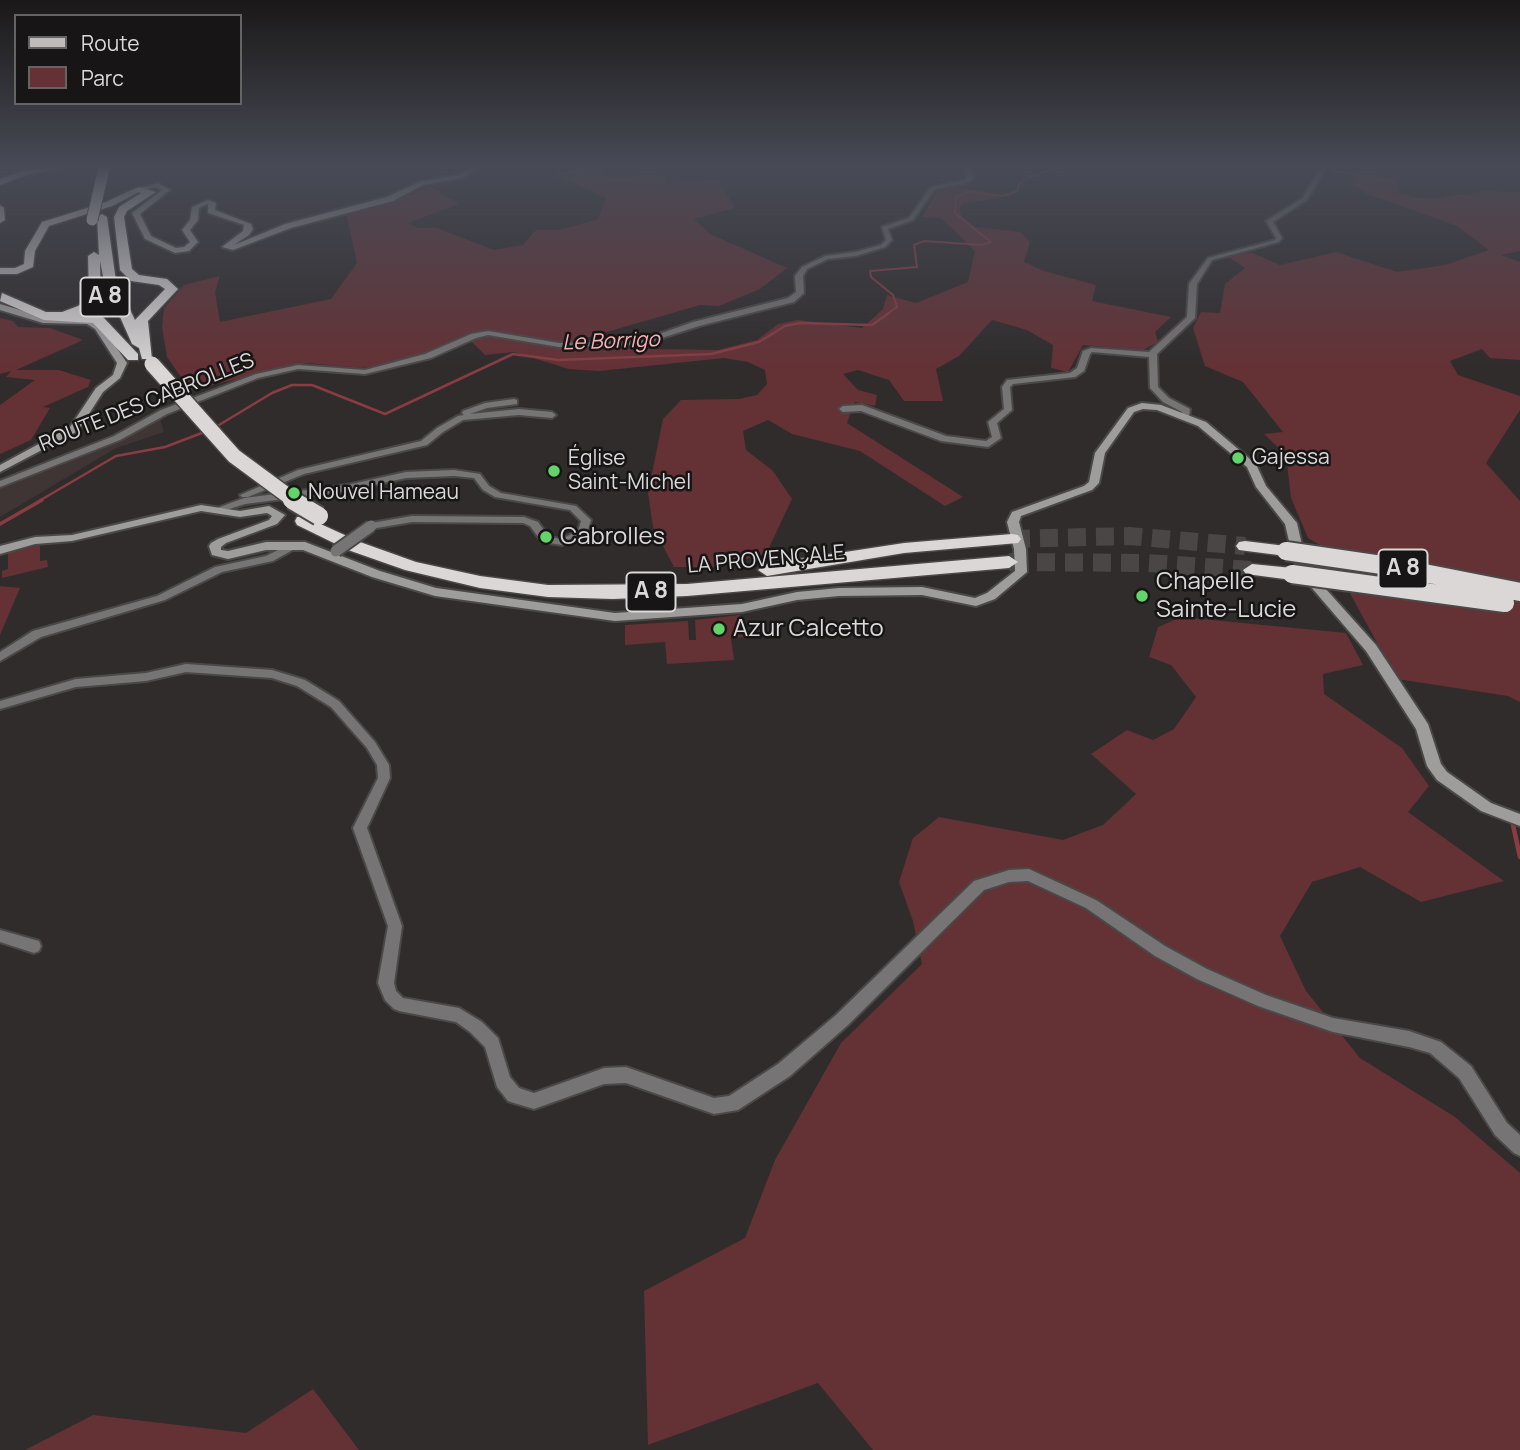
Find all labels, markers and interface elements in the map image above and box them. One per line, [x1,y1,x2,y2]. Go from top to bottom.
legend [14,14,242,105]
text: Route [81,29,139,57]
text: Parc [81,64,124,92]
road number: A 8 [80,278,130,316]
water label: Le Borrigo [562,328,660,356]
street label: ROUTE DES CABROLLES [36,348,258,458]
place label: Gajessa [1252,445,1330,471]
place label: Église Saint-Michel [568,446,691,496]
marker: Gajessa [1230,450,1246,466]
marker: Église Saint-Michel [546,463,562,479]
place label: Nouvel Hameau [308,480,459,506]
marker: Nouvel Hameau [286,485,302,501]
place label: Cabrolles [560,523,665,551]
marker: Cabrolles [538,529,554,545]
street label: LA PROVENÇALE [686,541,846,579]
road number: A 8 [1378,550,1428,589]
place label: Chapelle Sainte-Lucie [1156,568,1296,624]
road number: A 8 [626,572,676,612]
marker: Chapelle Sainte-Lucie [1134,588,1150,604]
place label: Azur Calcetto [733,615,884,643]
marker: Azur Calcetto [711,621,727,637]

